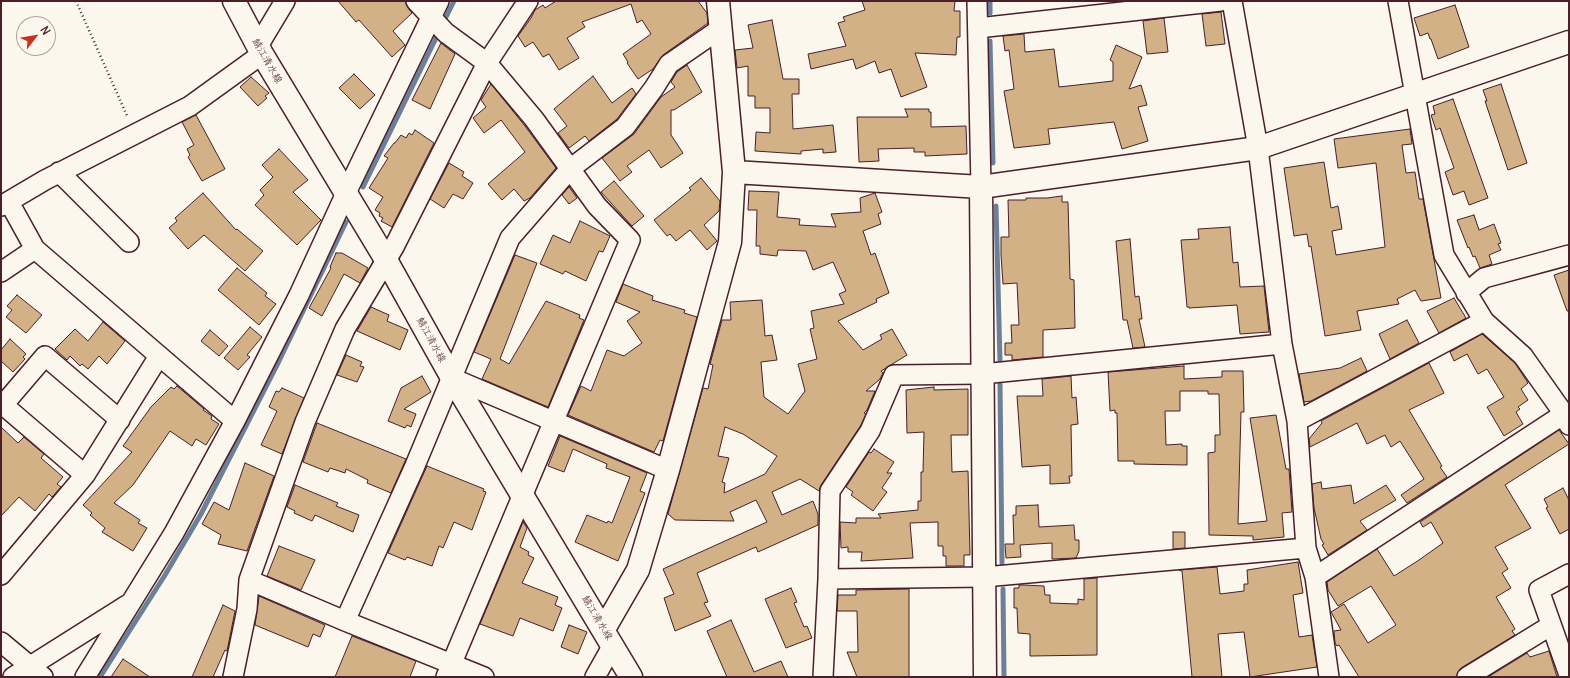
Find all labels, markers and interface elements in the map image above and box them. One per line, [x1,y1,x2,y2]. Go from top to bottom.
north arrow [16,16,56,56]
text: N [37,23,53,37]
street label: 鯖江清水線 [249,36,285,86]
street label: 鯖江清水線 [414,315,448,365]
street label: 鯖江清水線 [579,593,615,643]

